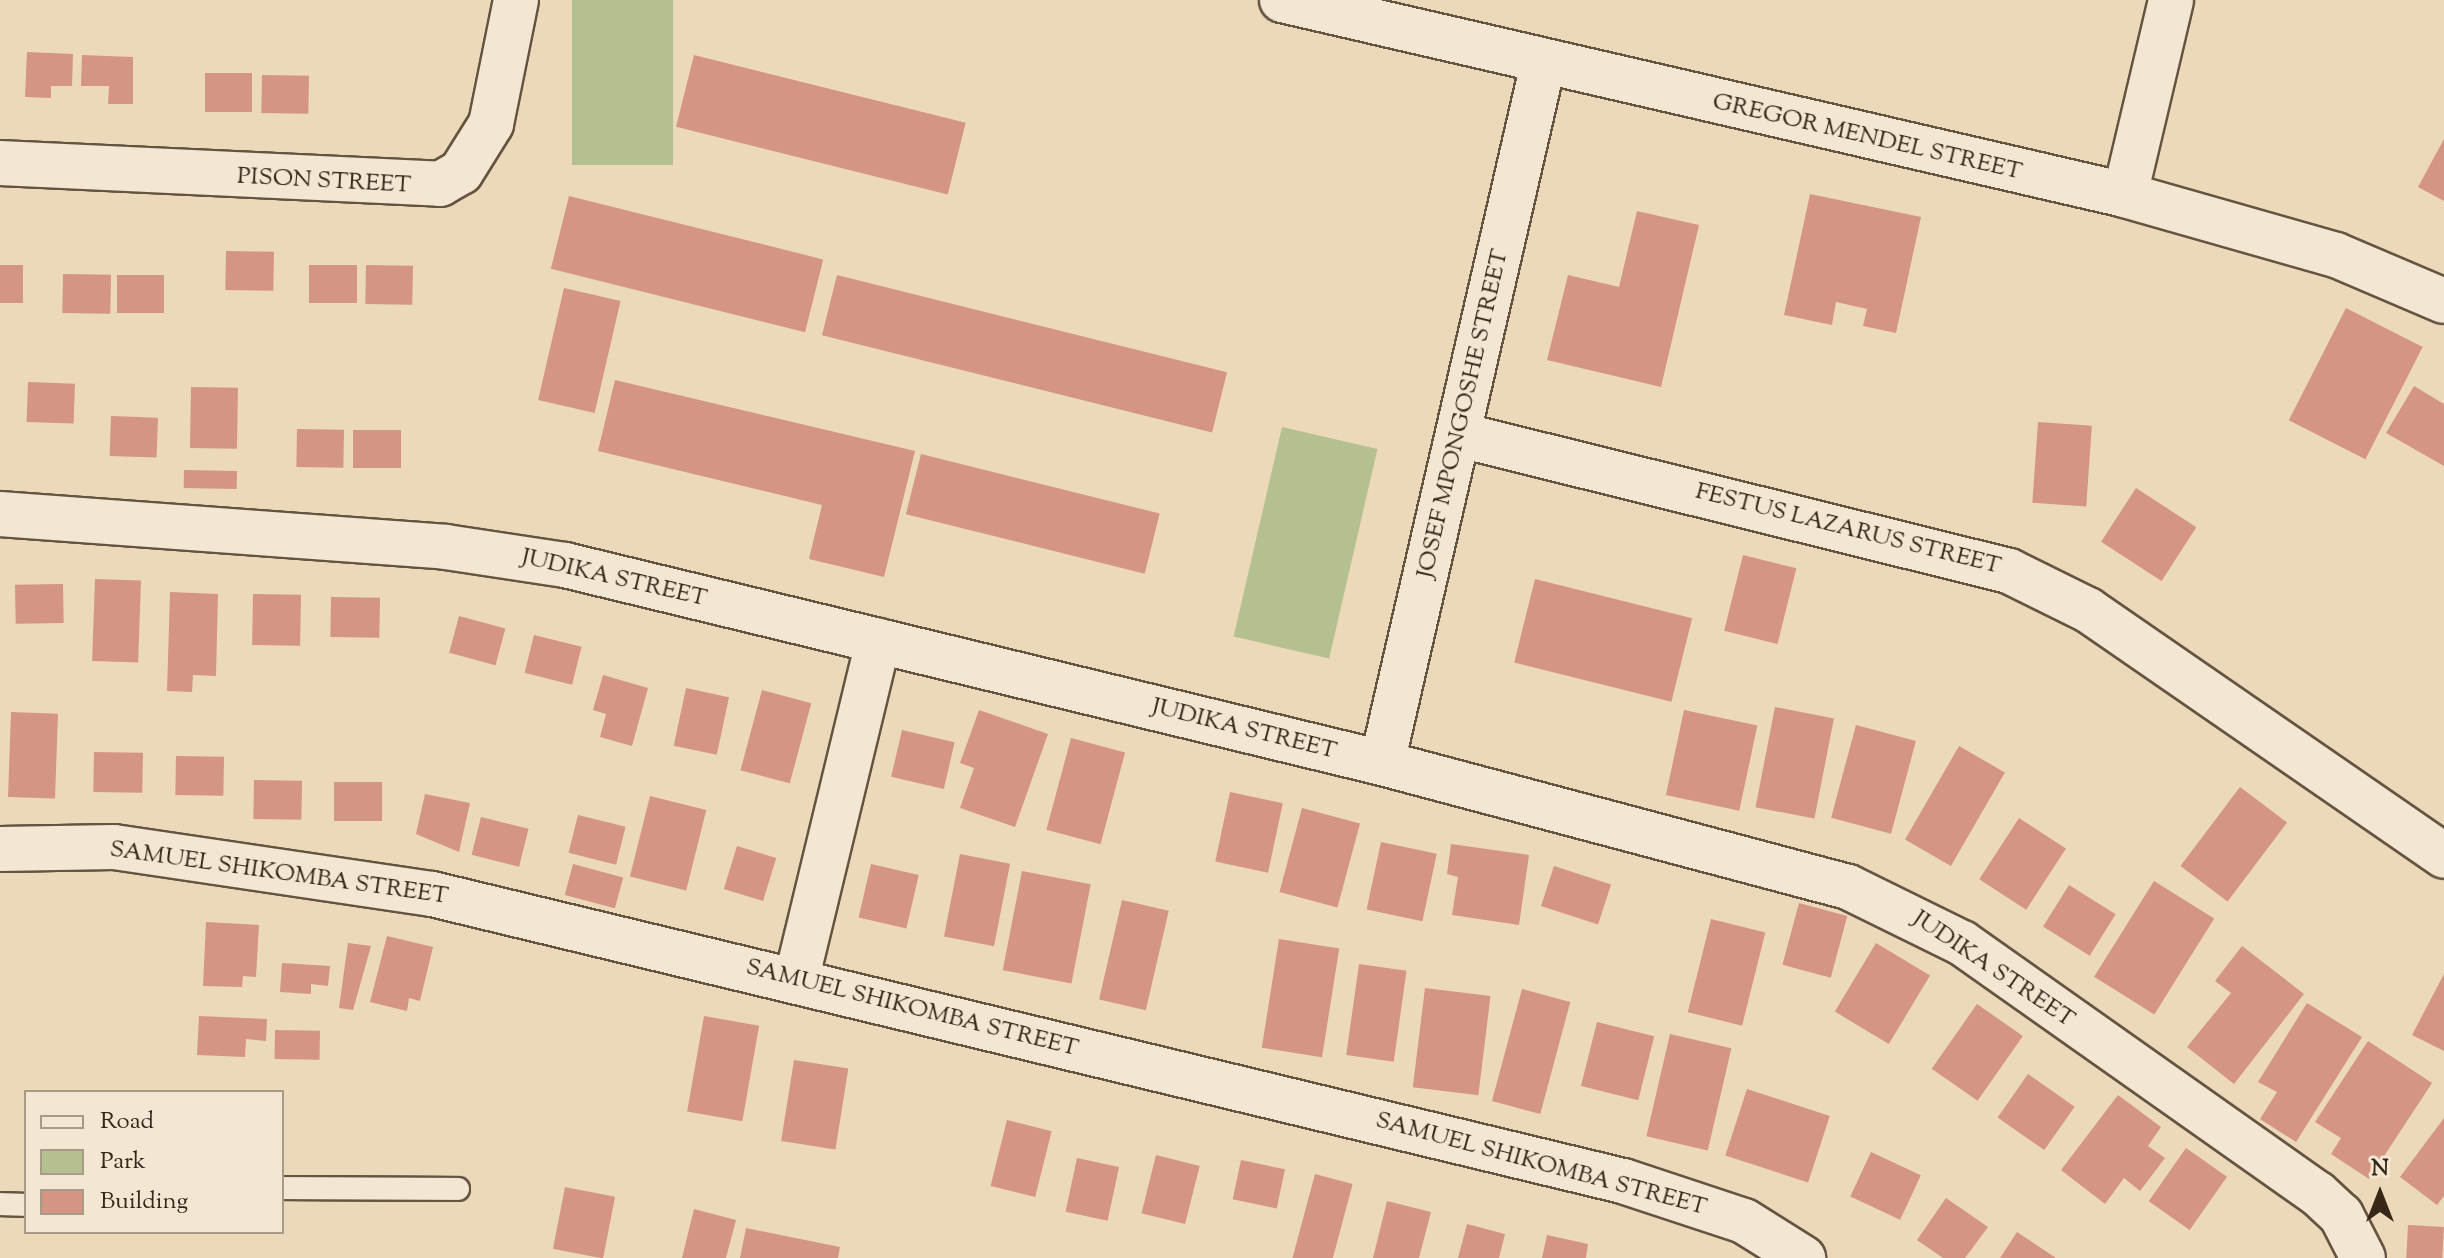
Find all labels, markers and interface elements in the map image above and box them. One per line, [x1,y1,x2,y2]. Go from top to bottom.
street label: GREGOR MENDEL STREET [1709,88,2025,188]
street label: PISON STREET [236,163,412,201]
street label: JOSEF MPONGOSHE STREET [1412,247,1516,581]
street label: FESTUS LAZARUS STREET [1692,478,2004,582]
street label: JUDIKA STREET [518,544,710,614]
street label: JUDIKA STREET [1149,693,1339,767]
street label: SAMUEL SHIKOMBA STREET [108,836,450,912]
street label: JUDIKA STREET [1906,905,2080,1035]
street label: SAMUEL SHIKOMBA STREET [743,954,1081,1064]
legend [24,1090,284,1234]
text: Road [100,1105,154,1139]
street label: SAMUEL SHIKOMBA STREET [1372,1107,1710,1223]
text: Park [100,1145,146,1179]
north arrow [2340,1154,2420,1234]
text: N [2371,1154,2389,1186]
text: Building [100,1185,188,1219]

